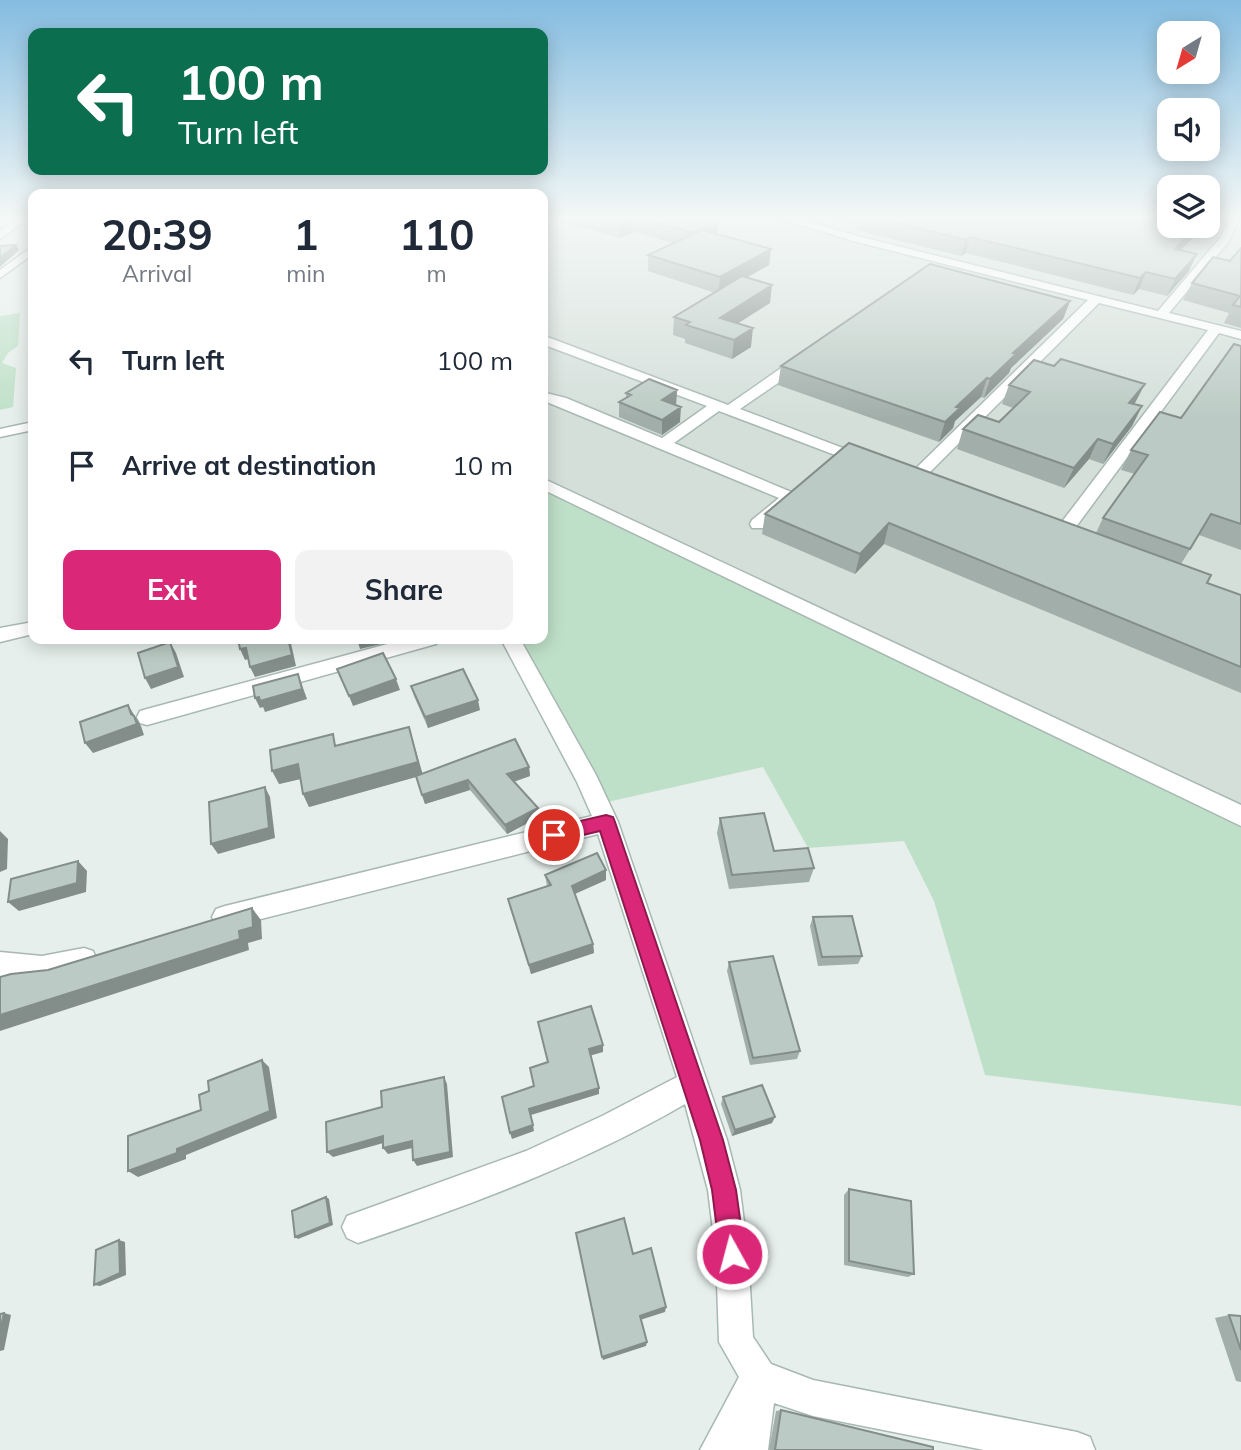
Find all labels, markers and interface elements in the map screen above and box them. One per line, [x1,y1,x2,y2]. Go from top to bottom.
north arrow [1157,21,1220,84]
map controls [1157,21,1220,238]
text: 100 m [178,51,324,112]
icon: left [63,56,154,147]
button: sound [1157,98,1220,161]
text: Turn left [178,112,298,152]
button: layers [1157,175,1220,238]
text: 20:39 [102,208,213,261]
text: 1 [293,208,318,261]
text: 110 [399,208,474,261]
text: Arrival [122,259,192,288]
text: min [286,259,325,288]
text: m [427,259,447,288]
icon: left [63,342,101,380]
text: Turn left [122,344,224,377]
text: 100 m [437,344,513,377]
icon: arrive [63,447,101,485]
text: Arrive at destination [122,449,377,482]
text: 10 m [452,449,513,482]
button: Exit [63,550,281,630]
button: Share [295,550,513,630]
pin [524,805,584,865]
icon: arrive [535,816,573,854]
position arrow [695,1217,769,1291]

